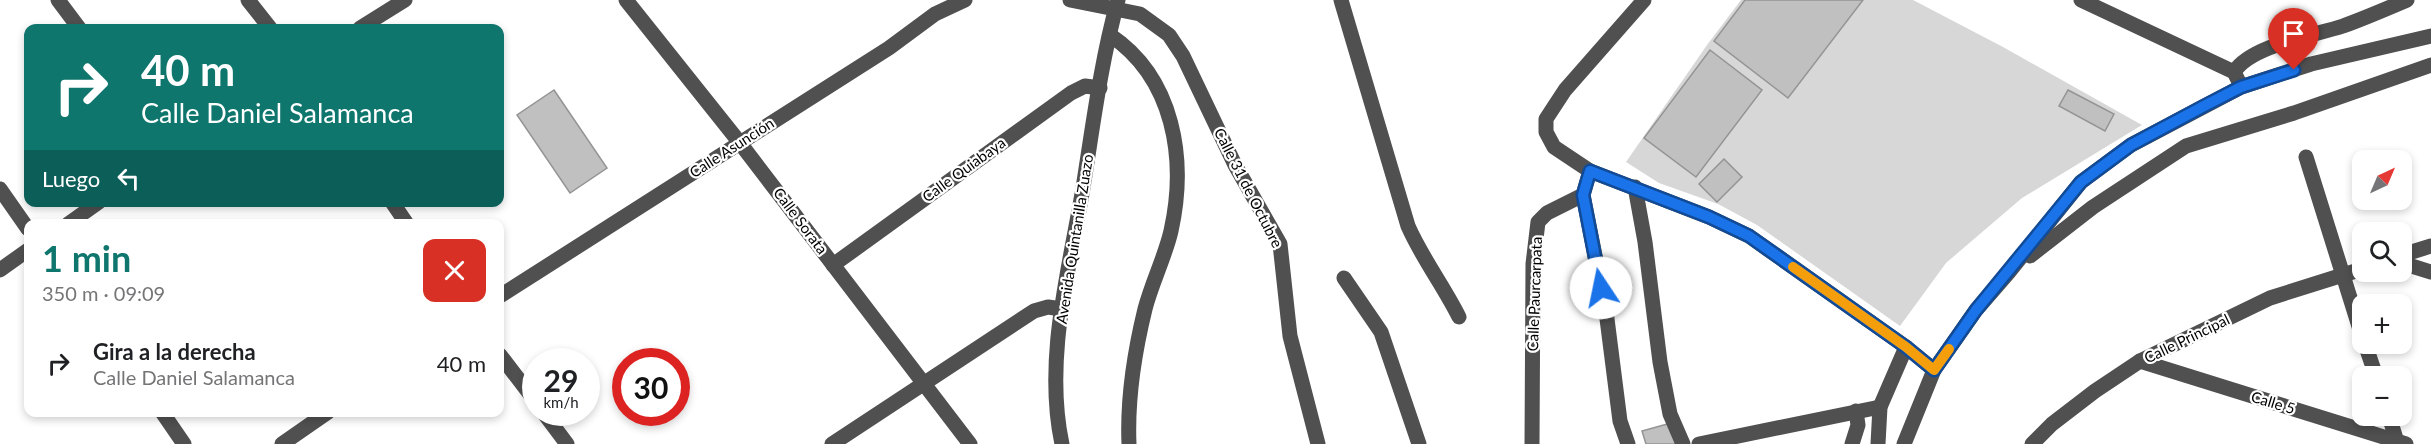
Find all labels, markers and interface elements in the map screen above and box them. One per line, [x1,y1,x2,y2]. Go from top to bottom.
pin [2268,8,2319,70]
icon: arrive [2277,17,2310,50]
text: 40 m [141,45,235,95]
icon: right [42,48,120,126]
text: Calle Daniel Salamanca [141,96,414,129]
street label: Calle Asunción [686,113,777,181]
street label: Calle 31 de Octubre [1211,125,1287,251]
street label: Calle Quiabaya [918,133,1008,205]
north arrow [2352,150,2412,210]
map controls [2352,150,2412,426]
street label: Avenida Quintanilla Zuazo [1052,153,1096,325]
icon: left [112,162,145,195]
text: Luego [42,165,100,192]
street label: Calle Sorata [770,184,832,257]
button: search [2352,222,2412,282]
text: 1 min [42,236,131,280]
street label: Calle Paurcarpata [1523,236,1545,352]
button: close [423,239,486,302]
position arrow [1569,256,1633,320]
text: 350 m · 09:09 [42,281,165,305]
button: + [2352,294,2412,354]
street label: Calle Principal [2141,310,2232,367]
text: Gira a la derecha [93,338,256,365]
icon: right [42,347,75,380]
speed limit sign: 30 [612,348,690,426]
text: 40 m [437,350,486,377]
text: 29 [544,362,578,398]
text: Calle Daniel Salamanca [93,365,295,389]
button: − [2352,366,2412,426]
street label: Calle 5 [2249,387,2297,417]
text: km/h [543,393,579,411]

